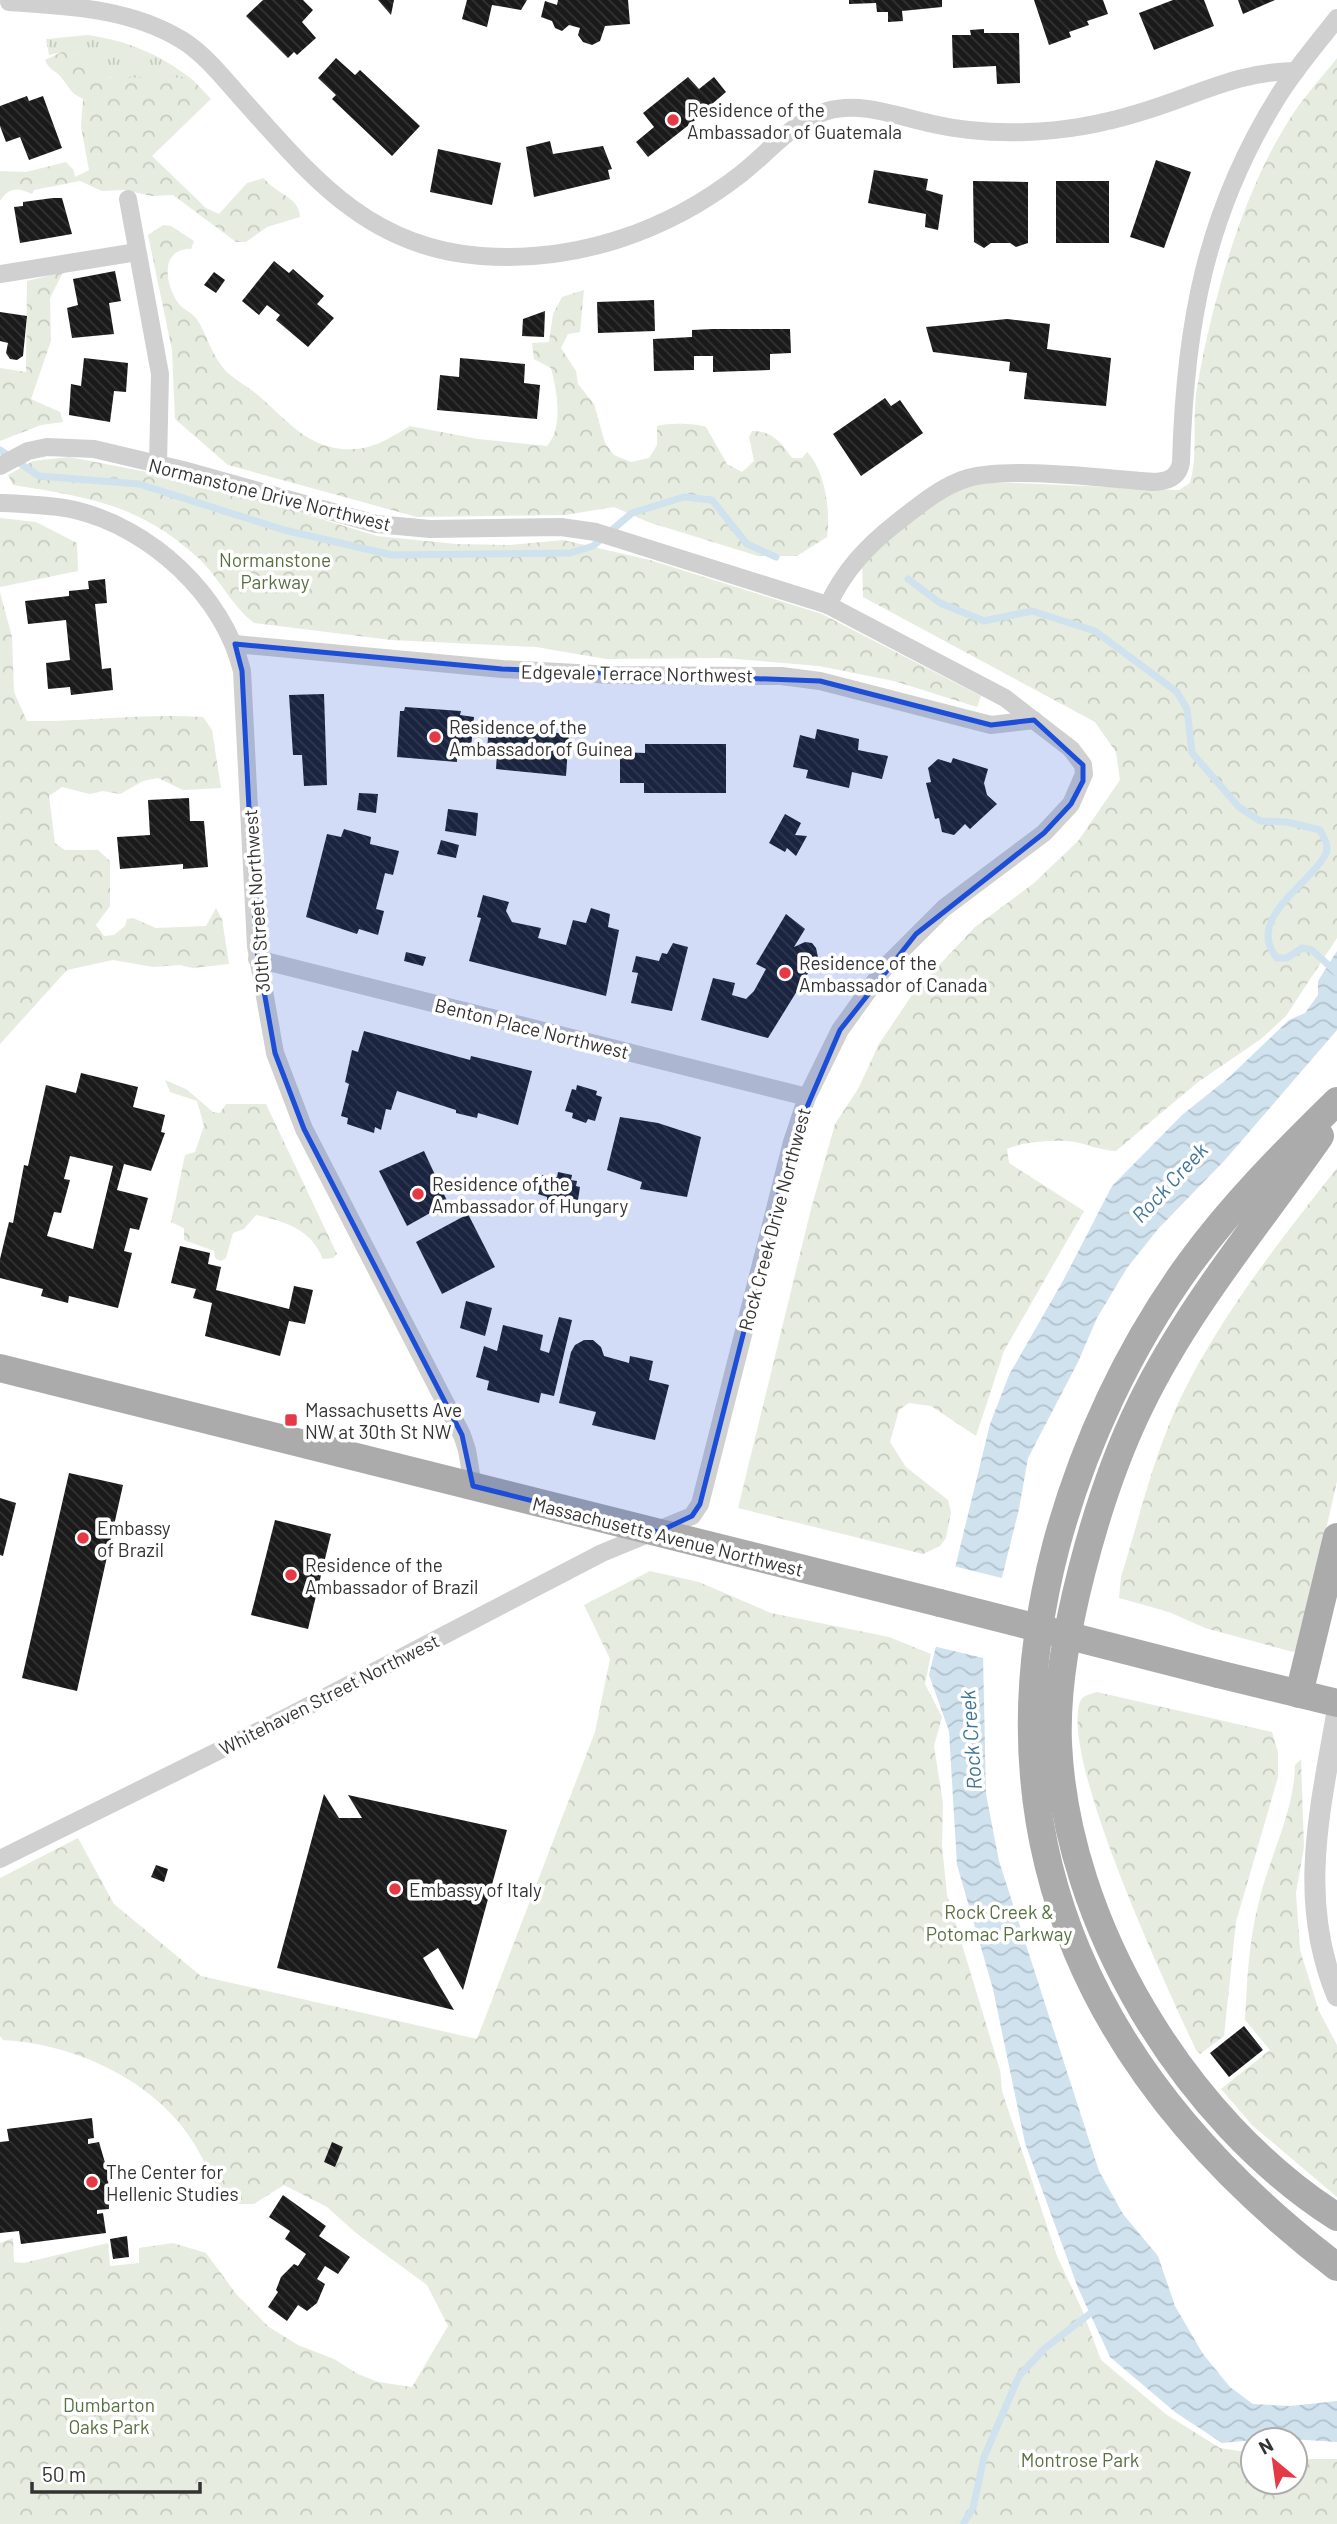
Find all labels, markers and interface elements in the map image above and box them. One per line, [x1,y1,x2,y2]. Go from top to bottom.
place label: Residence of the Ambassador of Guatemala [687,98,902,143]
marker: Residence of the Ambassador of Guatemala [665,112,681,128]
street label: Normanstone Drive Northwest [147,453,393,535]
park label: Normanstone Parkway [219,548,331,593]
street label: Edgevale Terrace Northwest [521,659,753,687]
place label: Residence of the Ambassador of Guinea [449,715,633,760]
marker: Residence of the Ambassador of Guinea [427,729,443,745]
street label: 30th Street Northwest [238,808,274,994]
place label: Residence of the Ambassador of Canada [799,951,987,996]
marker: Residence of the Ambassador of Canada [777,965,793,981]
street label: Benton Place Northwest [433,993,631,1063]
street label: Rock Creek Drive Northwest [733,1105,815,1333]
water label: Rock Creek [1126,1136,1213,1227]
place label: Residence of the Ambassador of Hungary [432,1172,628,1217]
marker: Residence of the Ambassador of Hungary [410,1186,426,1202]
place label: Massachusetts Ave NW at 30th St NW [305,1398,462,1443]
marker: Massachusetts Ave NW at 30th St NW [283,1412,299,1428]
street label: Massachusetts Avenue Northwest [530,1491,806,1581]
place label: Embassy of Brazil [97,1516,171,1561]
marker: Embassy of Brazil [75,1530,91,1546]
place label: Residence of the Ambassador of Brazil [305,1553,478,1598]
marker: Residence of the Ambassador of Brazil [283,1567,299,1583]
street label: Whitehaven Street Northwest [215,1628,443,1760]
water label: Rock Creek [954,1688,986,1791]
place label: Embassy of Italy [409,1878,542,1901]
marker: Embassy of Italy [387,1881,403,1897]
park label: Rock Creek & Potomac Parkway [926,1900,1072,1945]
place label: The Center for Hellenic Studies [106,2160,239,2205]
marker: The Center for Hellenic Studies [84,2174,100,2190]
park label: Dumbarton Oaks Park [63,2393,155,2438]
north arrow [1239,2426,1309,2496]
text: N [1254,2433,1277,2459]
park label: Montrose Park [1021,2448,1139,2471]
scale bar [32,2450,200,2494]
text: 50 m [42,2461,86,2486]

